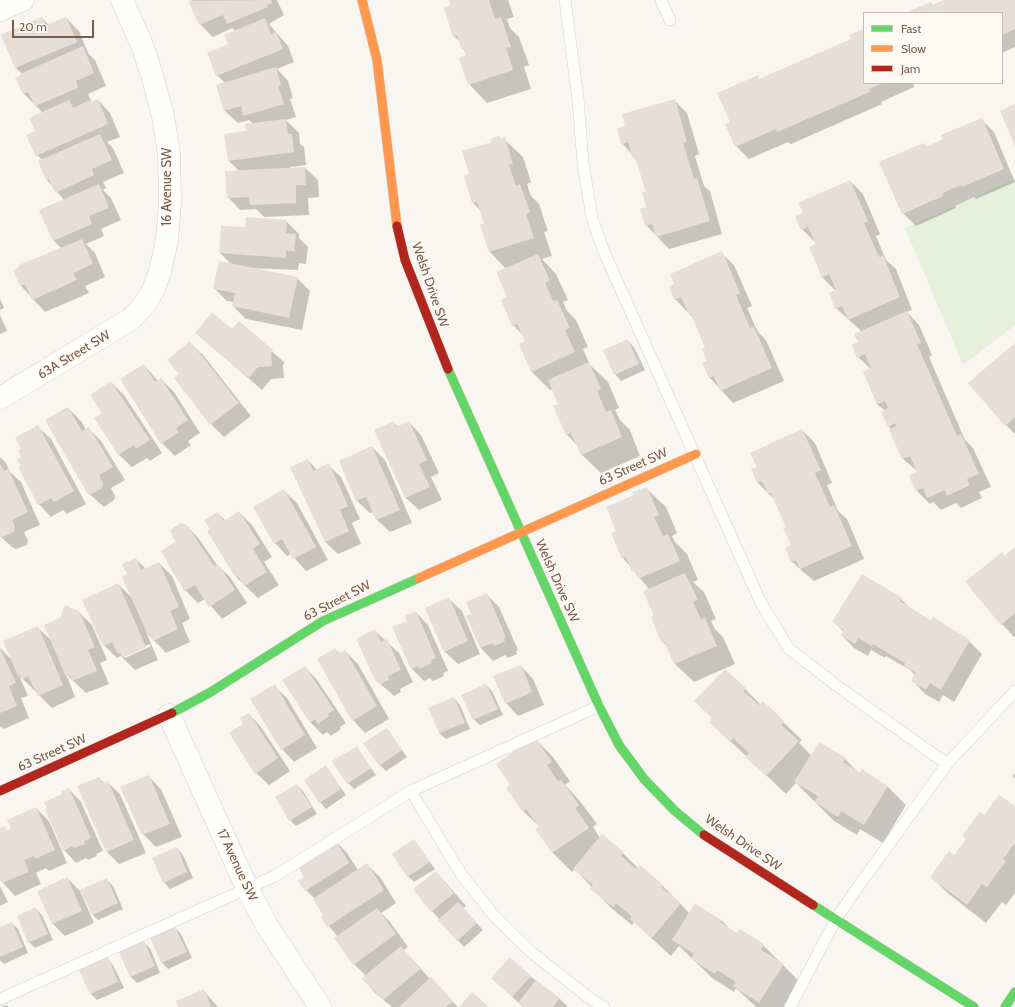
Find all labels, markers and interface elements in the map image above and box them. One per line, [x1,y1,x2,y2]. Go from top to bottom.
scale bar [14,12,96,38]
legend [863,12,1003,84]
text: 20 m [19,19,47,34]
text: Fast [901,21,921,36]
text: Slow [901,41,926,56]
text: Jam [901,61,920,76]
street label: 16 Avenue SW [159,148,175,226]
street label: Welsh Drive SW [408,240,452,330]
street label: 63A Street SW [35,327,113,383]
street label: 63 Street SW [596,445,670,489]
street label: Welsh Drive SW [532,537,582,625]
street label: 63 Street SW [301,577,373,625]
street label: 63 Street SW [15,731,89,775]
street label: Welsh Drive SW [702,812,784,874]
street label: 17 Avenue SW [214,826,260,904]

